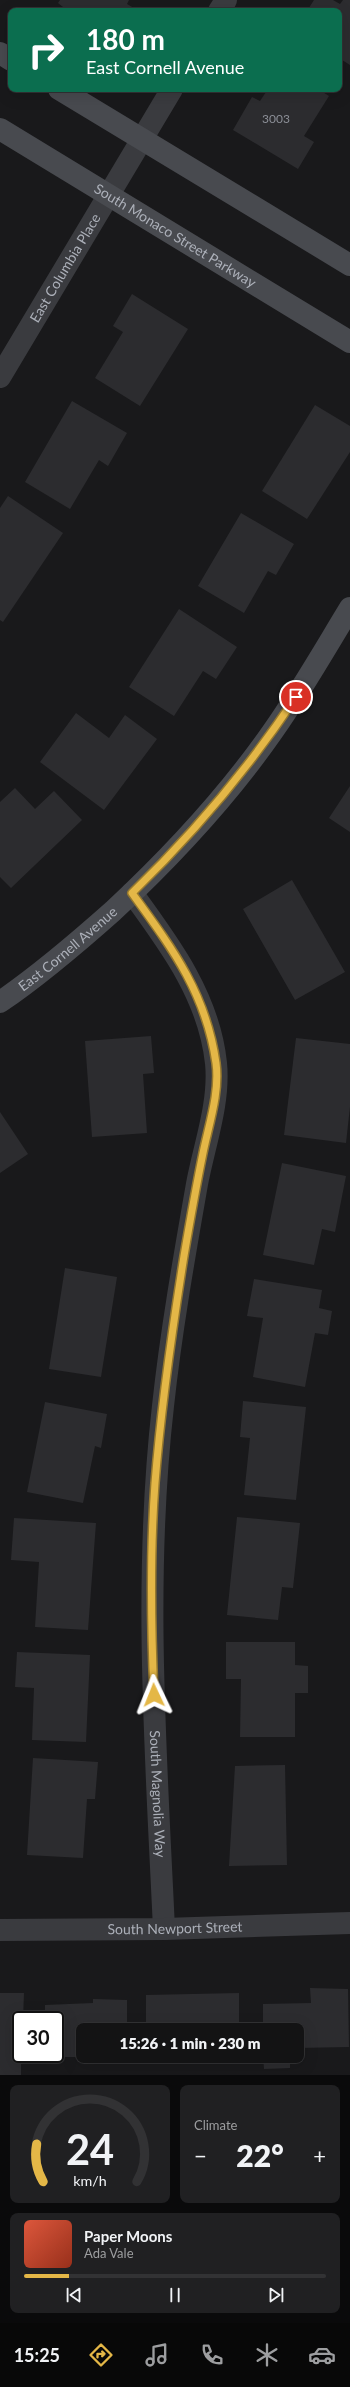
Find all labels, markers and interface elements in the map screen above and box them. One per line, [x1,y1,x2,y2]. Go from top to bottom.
text: 180 m [86,22,165,56]
icon: right [20,24,72,76]
text: East Cornell Avenue [86,56,244,78]
house number: 3003 [262,111,290,126]
street label: South Monaco Street Parkway [91,179,260,291]
street label: East Columbia Place [26,210,104,325]
pin [279,680,313,714]
icon: arrive [285,686,307,708]
street label: East Cornell Avenue [15,903,120,994]
position arrow [133,1674,175,1716]
street label: South Magnolia Way [147,1730,170,1859]
street label: South Newport Street [107,1917,243,1937]
speed limit sign: 30 [12,2011,64,2063]
text: 15:26 · 1 min · 230 m [119,2034,261,2052]
text: Climate [194,2117,237,2133]
text: 24 [66,2124,114,2174]
text: 22° [236,2137,284,2173]
text: − [194,2142,207,2169]
text: + [313,2142,326,2169]
text: km/h [73,2172,107,2189]
text: Paper Moons [84,2227,172,2245]
text: Ada Vale [84,2245,134,2261]
icon: previous [63,2284,85,2306]
icon: pause [164,2284,186,2306]
icon: next [265,2284,287,2306]
icon: directions [87,2341,115,2369]
icon: music [143,2341,171,2369]
icon: phone [198,2341,226,2369]
icon: climate [253,2341,281,2369]
icon: car [308,2341,336,2369]
text: 15:25 [14,2344,60,2366]

